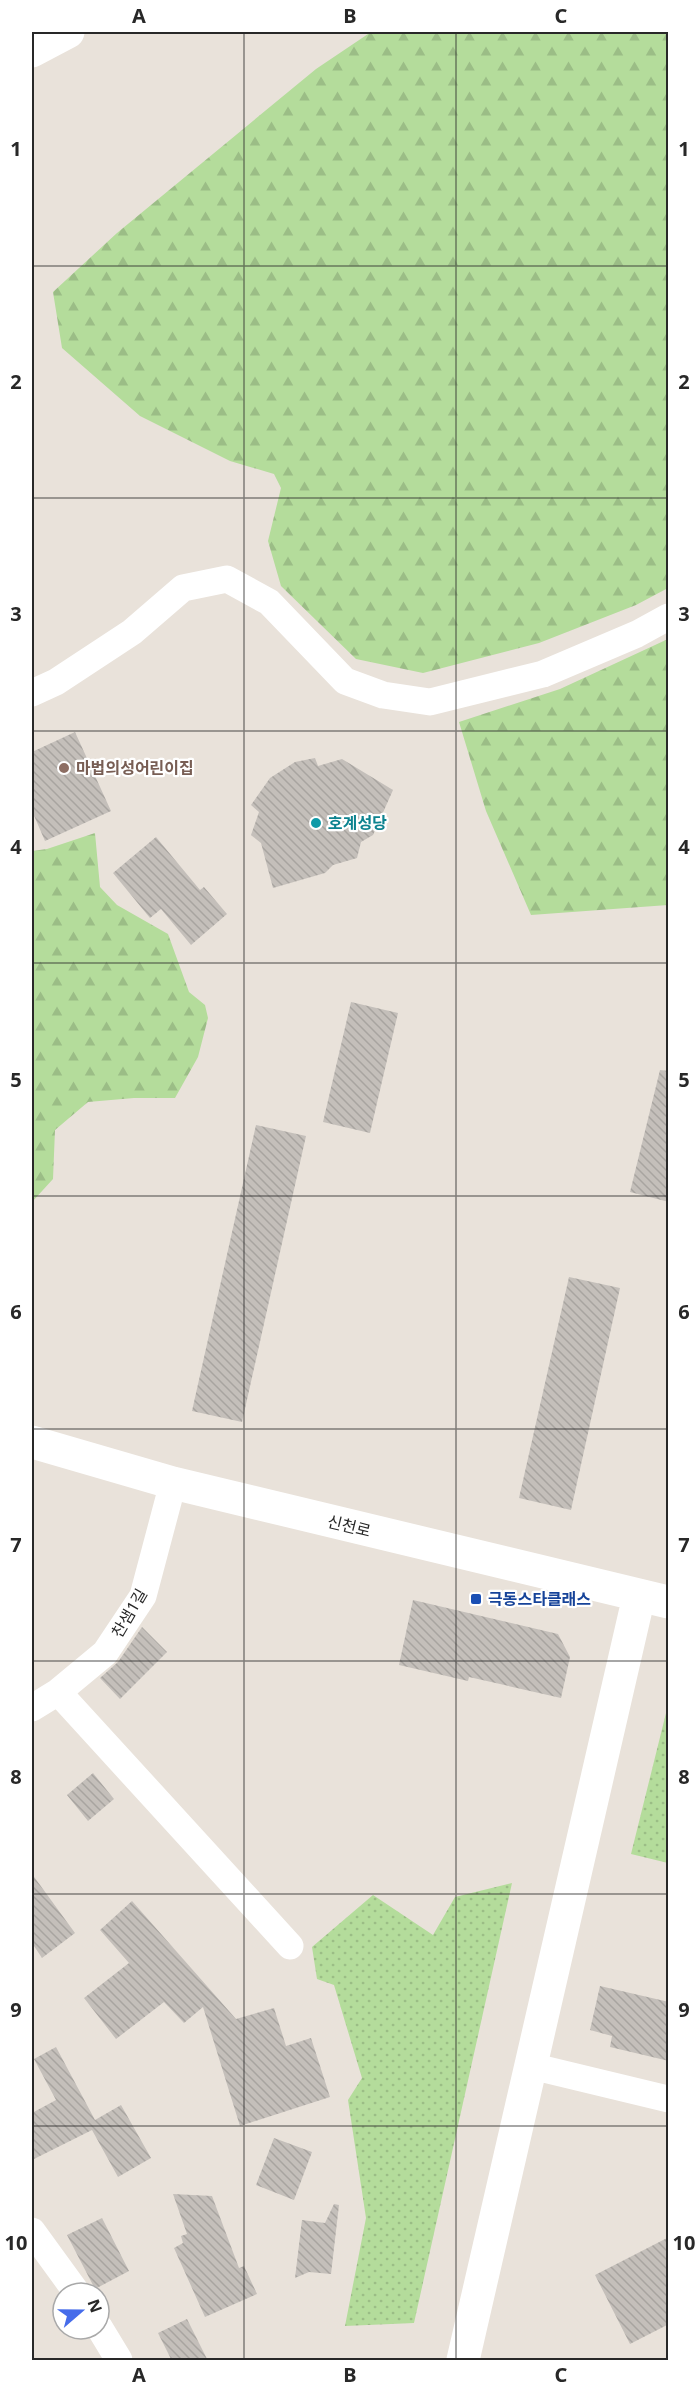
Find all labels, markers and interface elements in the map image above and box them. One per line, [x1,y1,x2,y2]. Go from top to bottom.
text: A [132,2,146,29]
text: B [343,2,357,29]
text: C [555,2,568,29]
text: 1 [10,135,22,162]
text: 1 [678,135,690,162]
text: 2 [10,368,22,395]
text: 2 [678,368,690,395]
text: 3 [10,600,22,627]
text: 3 [678,600,690,627]
place label: 마법의성어린이집 [76,757,194,779]
marker: 마법의성어린이집 [57,761,71,775]
place label: 호계성당 [328,812,387,834]
marker: 호계성당 [309,816,323,830]
text: 4 [10,833,22,860]
text: 4 [678,833,690,860]
text: 5 [10,1066,22,1093]
text: 5 [678,1066,690,1093]
text: 6 [10,1298,22,1325]
text: 6 [678,1298,690,1325]
street label: 신천로 [325,1510,373,1542]
text: 7 [10,1531,22,1558]
text: 7 [678,1531,690,1558]
street label: 찬샘1길 [106,1584,152,1642]
place label: 극동스타클래스 [488,1588,591,1610]
marker: 극동스타클래스 [469,1592,483,1606]
text: 8 [10,1763,22,1790]
text: 8 [678,1763,690,1790]
text: 9 [10,1996,22,2023]
text: 9 [678,1996,690,2023]
text: 10 [5,2229,27,2256]
text: 10 [673,2229,695,2256]
north arrow [51,2281,111,2341]
text: N [83,2296,108,2316]
text: A [132,2361,146,2388]
text: B [343,2361,357,2388]
text: C [555,2361,568,2388]

